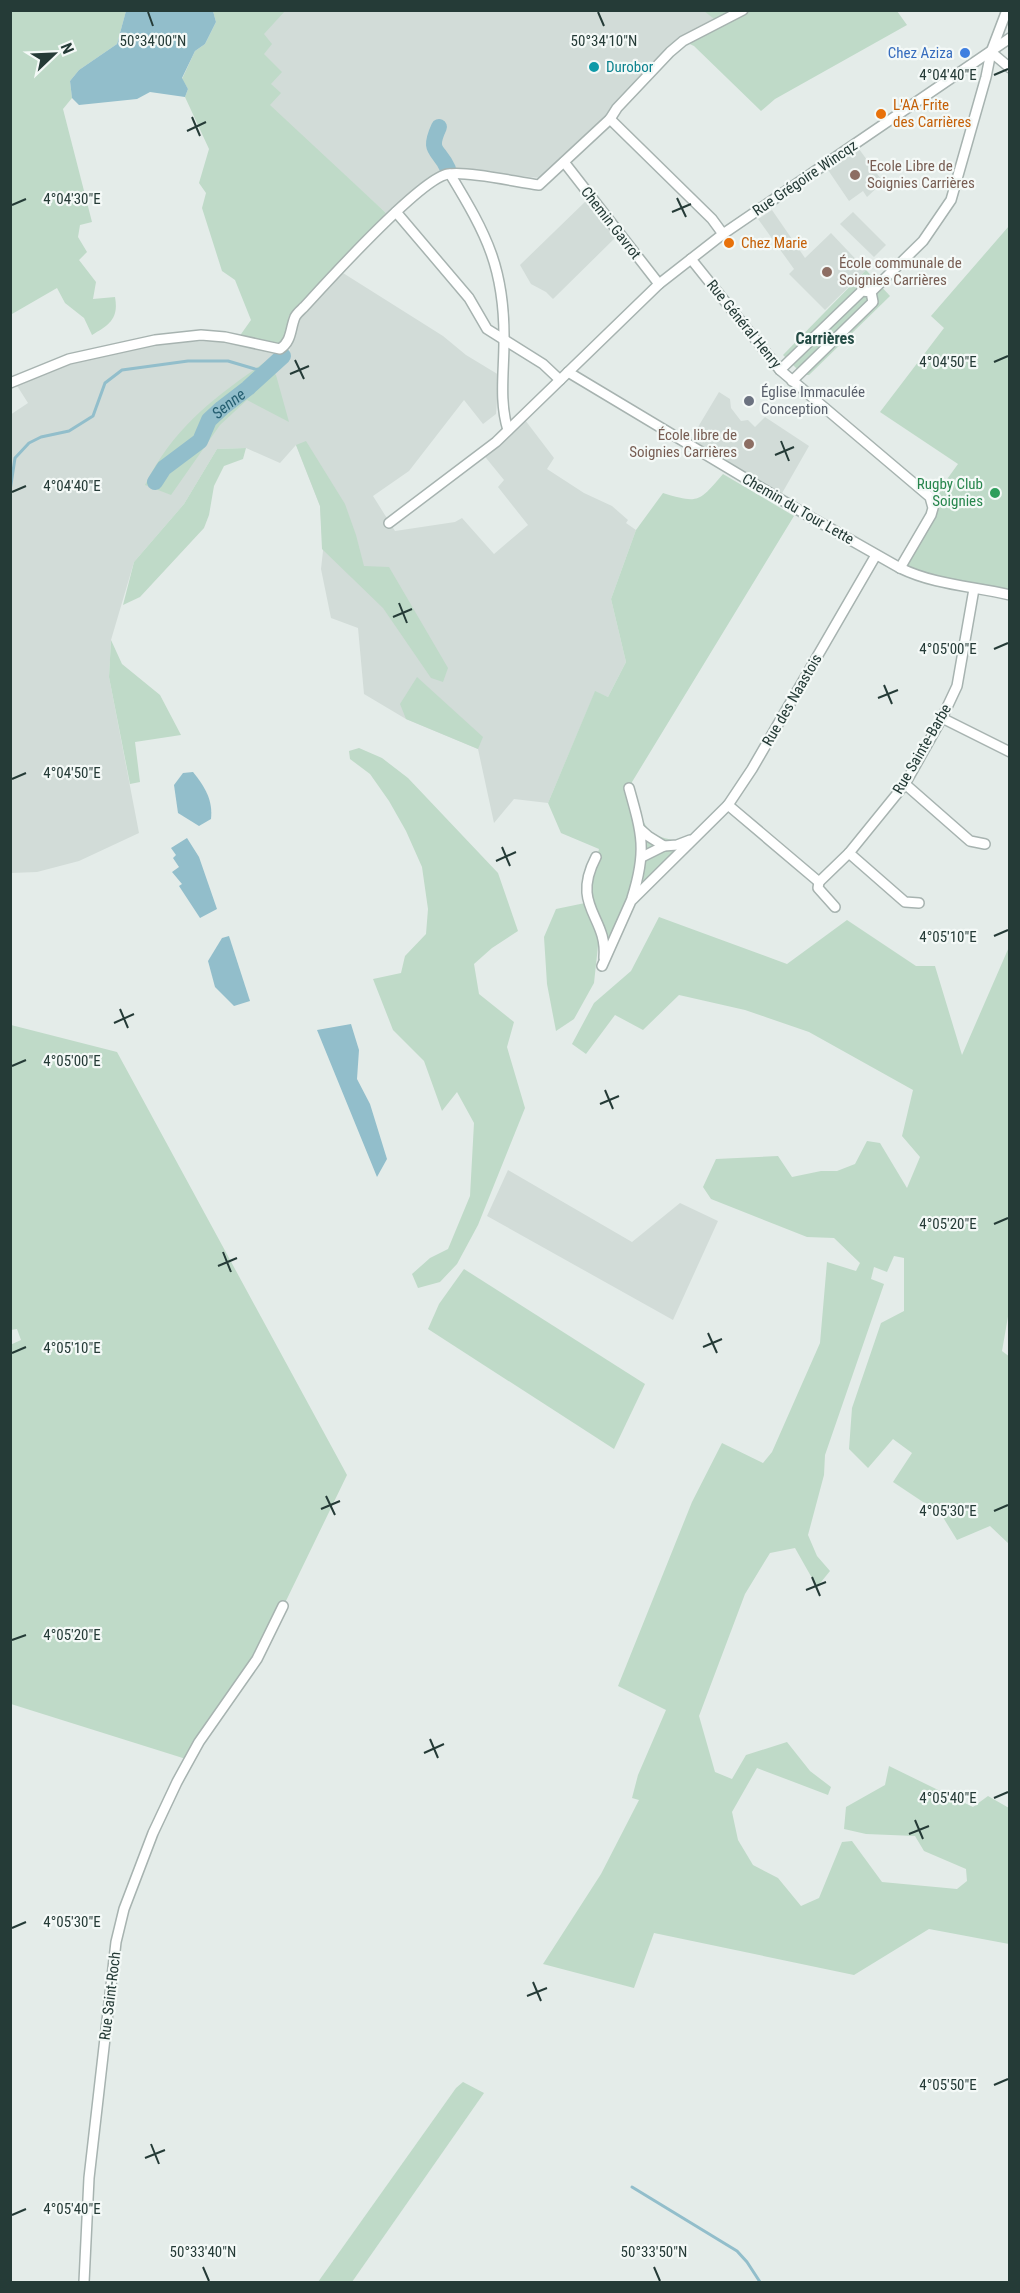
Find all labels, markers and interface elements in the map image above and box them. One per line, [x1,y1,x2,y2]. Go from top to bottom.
north arrow [24,24,84,84]
text: 50°34'00"N [120,32,186,50]
text: 50°34'10"N [571,32,637,50]
text: N [57,40,78,57]
place label: Chez Aziza [888,44,953,62]
marker: Chez Aziza [958,46,972,60]
place label: Durobor [606,58,654,76]
marker: Durobor [587,60,601,74]
text: 4°04'40"E [919,66,977,84]
place label: L'AA Frite des Carrières [893,96,972,131]
marker: L'AA Frite des Carrières [874,107,888,121]
street label: Rue Grégoire Wincqz [749,136,861,220]
place label: 'Ecole Libre de Soignies Carrières [867,157,975,192]
marker: 'Ecole Libre de Soignies Carrières [848,168,862,182]
street label: Chemin Gavrot [577,183,645,263]
text: 4°04'30"E [43,190,101,208]
place label: Chez Marie [741,234,807,252]
marker: Chez Marie [722,236,736,250]
place label: École communale de Soignies Carrières [839,254,962,289]
marker: École communale de Soignies Carrières [820,265,834,279]
street label: Rue Général Henry [703,276,785,372]
district label: Carrières [795,329,855,348]
text: 4°04'50"E [919,353,977,371]
place label: Église Immaculée Conception [761,383,865,418]
water label: Senne [208,385,249,423]
marker: Église Immaculée Conception [742,394,756,408]
place label: École libre de Soignies Carrières [629,426,737,461]
marker: École libre de Soignies Carrières [742,437,756,451]
street label: Chemin du Tour Lette [739,470,857,548]
place label: Rugby Club Soignies [917,475,983,510]
text: 4°04'40"E [43,477,101,495]
marker: Rugby Club Soignies [988,486,1002,500]
text: 4°05'00"E [919,640,977,658]
street label: Rue des Naastois [758,651,826,749]
street label: Rue Sainte-Barbe [889,701,955,797]
text: 4°04'50"E [43,764,101,782]
text: 4°05'10"E [919,928,977,946]
text: 4°05'00"E [43,1052,101,1070]
text: 4°05'20"E [919,1215,977,1233]
text: 4°05'10"E [43,1339,101,1357]
text: 4°05'30"E [919,1502,977,1520]
text: 4°05'20"E [43,1626,101,1644]
text: 4°05'40"E [919,1789,977,1807]
text: 4°05'30"E [43,1913,101,1931]
street label: Rue Saint-Roch [96,1951,124,2041]
text: 4°05'50"E [919,2076,977,2094]
text: 4°05'40"E [43,2200,101,2218]
text: 50°33'40"N [170,2243,236,2261]
text: 50°33'50"N [621,2243,687,2261]

